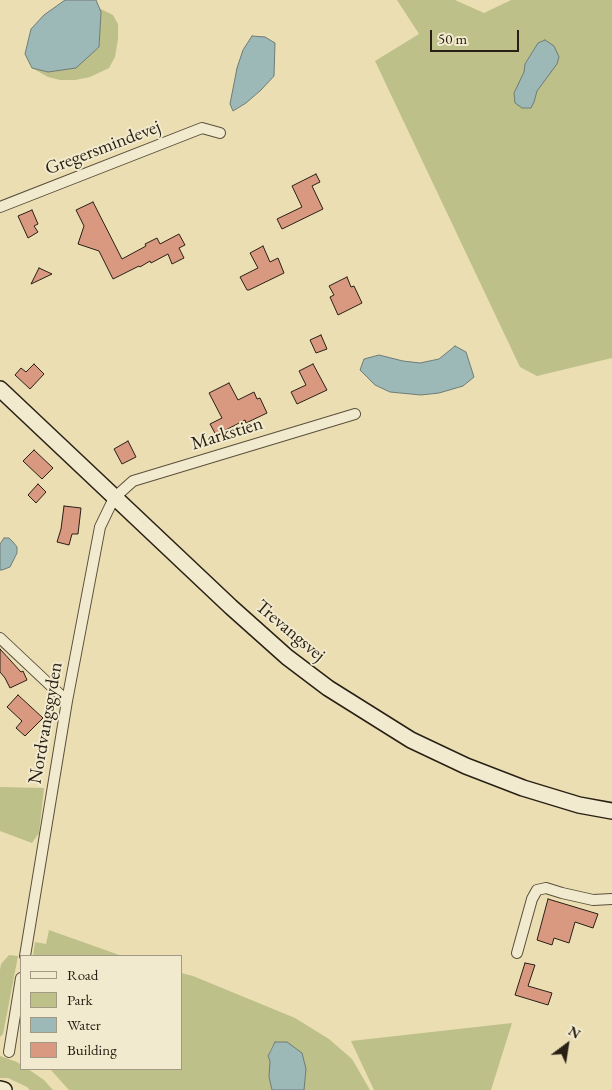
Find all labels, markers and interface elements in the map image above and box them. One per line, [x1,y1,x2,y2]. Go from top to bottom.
scale bar [432,20,521,52]
text: 50 m [438,29,467,48]
street label: Gregersmindevej [42,116,164,180]
street label: Markstien [188,412,266,456]
street label: Trevangsvej [250,595,330,667]
street label: Nordvangsgyden [24,660,68,786]
legend [20,955,182,1070]
text: Road [67,965,98,984]
text: Park [67,990,93,1009]
text: Water [67,1015,101,1034]
north arrow [542,1020,592,1070]
text: N [565,1022,584,1043]
text: Building [67,1040,117,1059]

